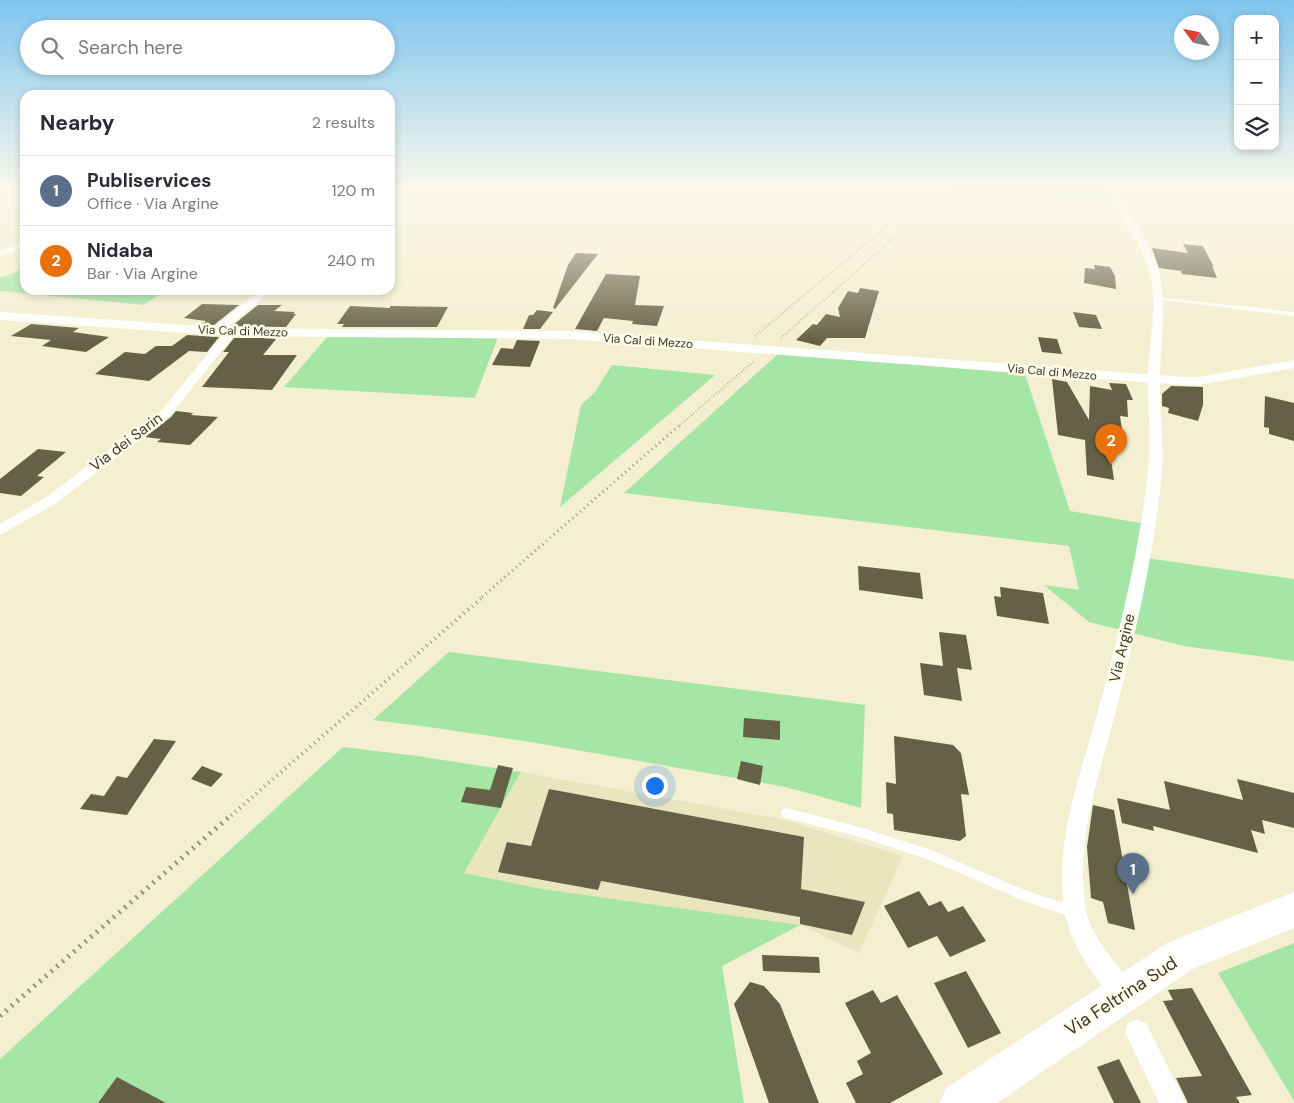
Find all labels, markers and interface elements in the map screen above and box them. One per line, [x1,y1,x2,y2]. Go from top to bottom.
north arrow [1174,15,1219,60]
map controls [1234,15,1279,150]
button: + [1234,15,1279,60]
search box [20,20,395,75]
icon: search [38,34,66,62]
text: Search here [78,35,183,60]
button: − [1234,60,1279,105]
button: layers [1234,105,1279,150]
text: Nearby [40,109,114,137]
text: 2 results [312,112,375,133]
text: Publiservices [87,168,211,193]
text: 1 [53,180,59,201]
text: 120 m [331,180,375,201]
text: Office · Via Argine [87,193,219,214]
text: Nidaba [87,238,153,263]
text: 2 [51,250,61,271]
text: 240 m [327,250,375,271]
text: Bar · Via Argine [87,263,198,284]
street label: Via Cal di Mezzo [198,321,288,341]
street label: Via Cal di Mezzo [602,330,694,352]
street label: Via Cal di Mezzo [1006,360,1098,384]
street label: Via dei Sarin [86,408,166,476]
pin: 2 [1095,424,1127,465]
street label: Via Argine [1104,612,1140,684]
your location [642,773,668,799]
pin: 1 [1117,853,1149,894]
street label: Via Feltrina Sud [1060,951,1182,1041]

